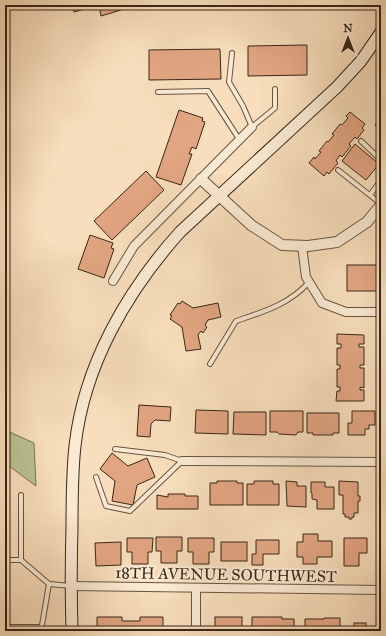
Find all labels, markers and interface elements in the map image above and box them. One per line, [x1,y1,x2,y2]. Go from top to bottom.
north arrow [328,18,368,58]
text: N [343,22,353,35]
street label: 18TH AVENUE SOUTHWEST [115,563,337,586]

